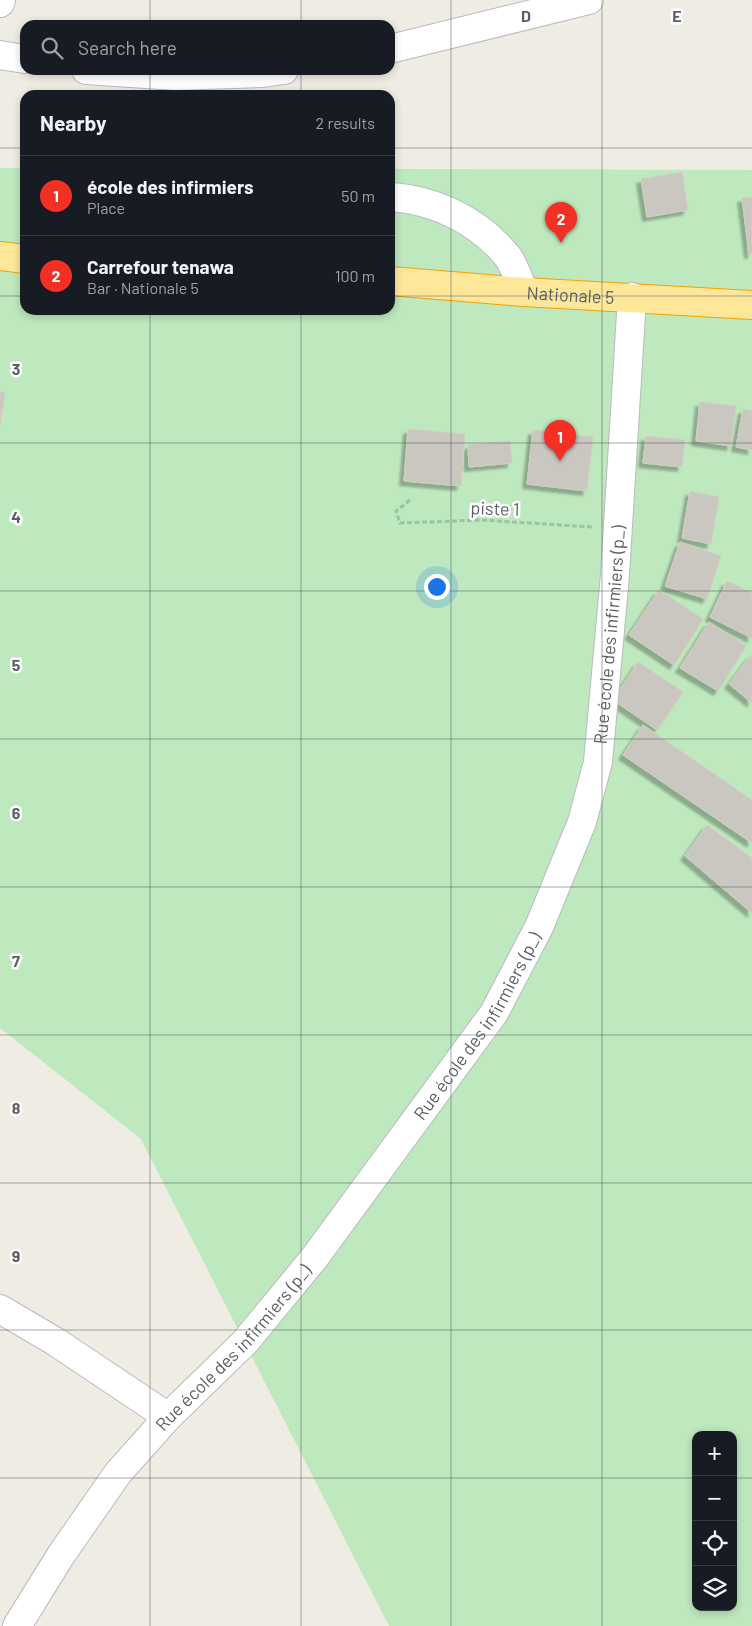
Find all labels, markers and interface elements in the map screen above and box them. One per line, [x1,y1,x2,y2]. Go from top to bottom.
text: D [521,6,531,25]
text: E [672,6,682,25]
search box [20,20,395,75]
icon: search [38,34,66,62]
text: Search here [78,36,177,59]
text: Nearby [40,110,106,135]
text: 2 results [316,113,375,132]
text: école des infirmiers [87,175,254,198]
text: 1 [53,186,59,205]
text: 50 m [341,186,375,205]
text: Place [87,198,125,217]
pin: 2 [545,202,577,243]
text: Carrefour tenawa [87,255,234,278]
text: 2 [52,266,60,285]
text: 100 m [335,266,375,285]
text: Bar · Nationale 5 [87,278,199,297]
street label: Nationale 5 [526,281,615,308]
text: 3 [12,359,20,378]
pin: 1 [544,420,576,461]
street label: piste 1 [470,496,520,520]
text: 4 [11,507,21,526]
street label: Rue école des infirmiers (p_) [589,525,629,745]
your location [424,574,450,600]
text: 5 [12,655,21,674]
text: 6 [12,803,21,822]
street label: Rue école des infirmiers (p_) [409,928,546,1124]
text: 7 [12,951,20,970]
text: 8 [12,1098,21,1117]
text: 9 [12,1246,20,1265]
street label: Rue école des infirmiers (p_) [150,1259,316,1435]
map controls [692,1431,737,1611]
button: + [692,1431,737,1476]
button: − [692,1476,737,1521]
button: locate [692,1521,737,1566]
button: layers [692,1566,737,1611]

